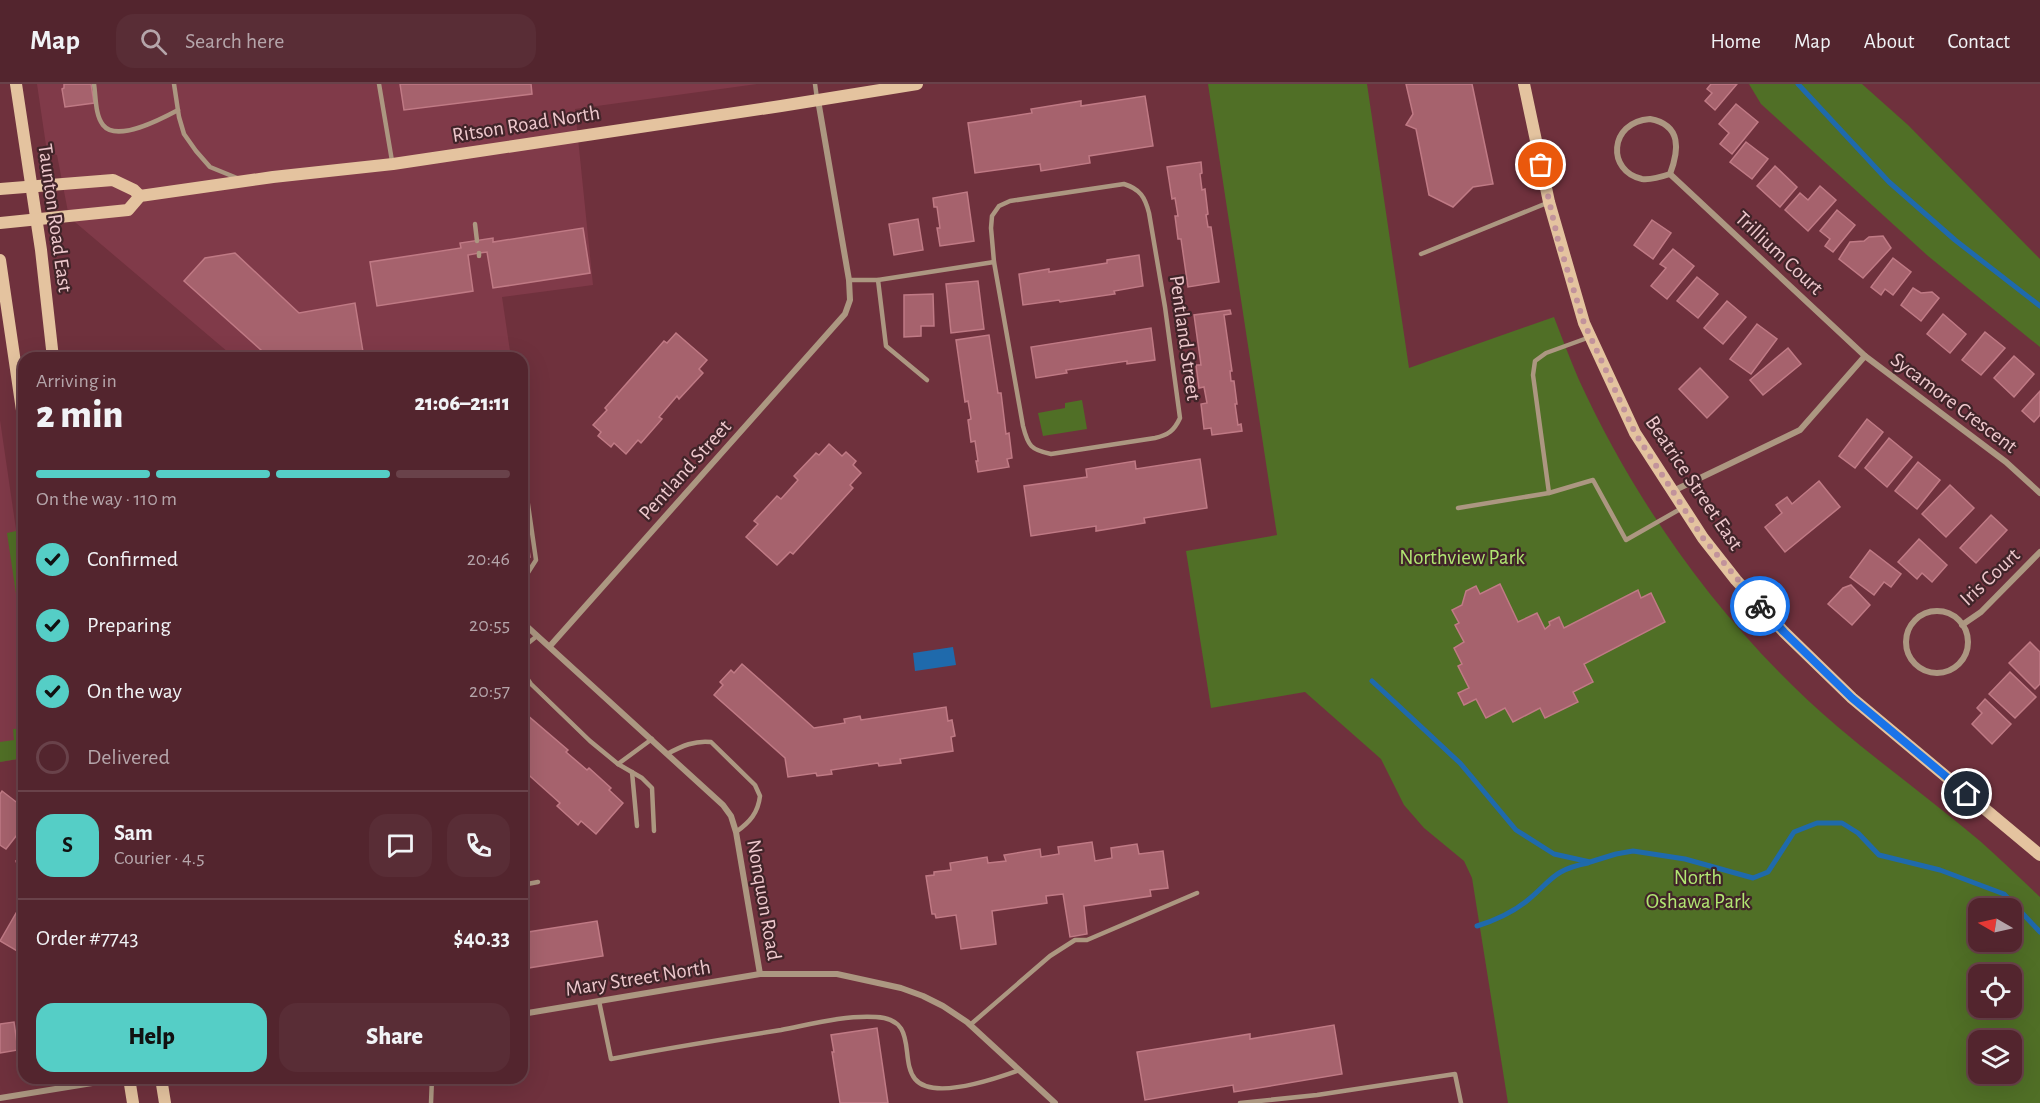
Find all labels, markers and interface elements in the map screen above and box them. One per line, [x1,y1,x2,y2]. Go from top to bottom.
search box [116,14,536,68]
icon: search [137,25,170,58]
text: Map [30,27,80,55]
text: Search here [185,30,284,52]
text: Home [1710,31,1761,52]
text: Map [1794,31,1831,52]
text: About [1864,31,1914,52]
text: Contact [1947,31,2010,52]
street label: Ritson Road North [451,102,601,146]
pin [1515,139,1566,190]
street label: Taunton Road East [34,142,76,294]
icon: bag [1524,148,1557,181]
street label: Trillium Court [1731,207,1827,299]
street label: Pentland Street [1166,274,1204,402]
street label: Sycamore Crescent [1887,349,2021,457]
text: Arriving in [36,371,117,391]
text: 21:06–21:11 [414,392,510,414]
text: 2 min [36,396,123,435]
street label: Beatrice Street East [1641,412,1747,554]
street label: Pentland Street [635,416,735,524]
text: On the way · 110 m [36,489,177,509]
icon: check [36,543,69,576]
street label: Iris Court [1956,544,2024,610]
park label: Northview Park [1399,547,1525,568]
text: Confirmed [87,548,178,570]
text: 20:46 [467,549,510,569]
courier [1730,576,1790,636]
icon: bike [1744,590,1777,623]
icon: check [36,609,69,642]
text: Preparing [87,614,171,636]
text: 20:55 [469,615,510,635]
icon: check [36,675,69,708]
text: On the way [87,680,182,702]
text: 20:57 [469,681,510,701]
text: Delivered [87,746,170,768]
pin [1941,768,1992,819]
icon: home [1950,777,1983,810]
button: chat [369,814,432,877]
button: phone [447,814,510,877]
text: Sam [114,822,153,844]
text: S [62,834,73,856]
street label: Nonquon Road [743,838,785,962]
text: Courier · 4.5 [114,848,205,868]
park label: North Oshawa Park [1646,867,1751,912]
north arrow [1968,898,2022,952]
map controls [1968,898,2022,1084]
text: Order #7743 [36,927,139,949]
text: $40.33 [454,927,510,949]
street label: Mary Street North [564,956,712,1000]
button: locate [1968,964,2022,1018]
button: Help [36,1003,267,1072]
button: Share [279,1003,510,1072]
button: layers [1968,1030,2022,1084]

